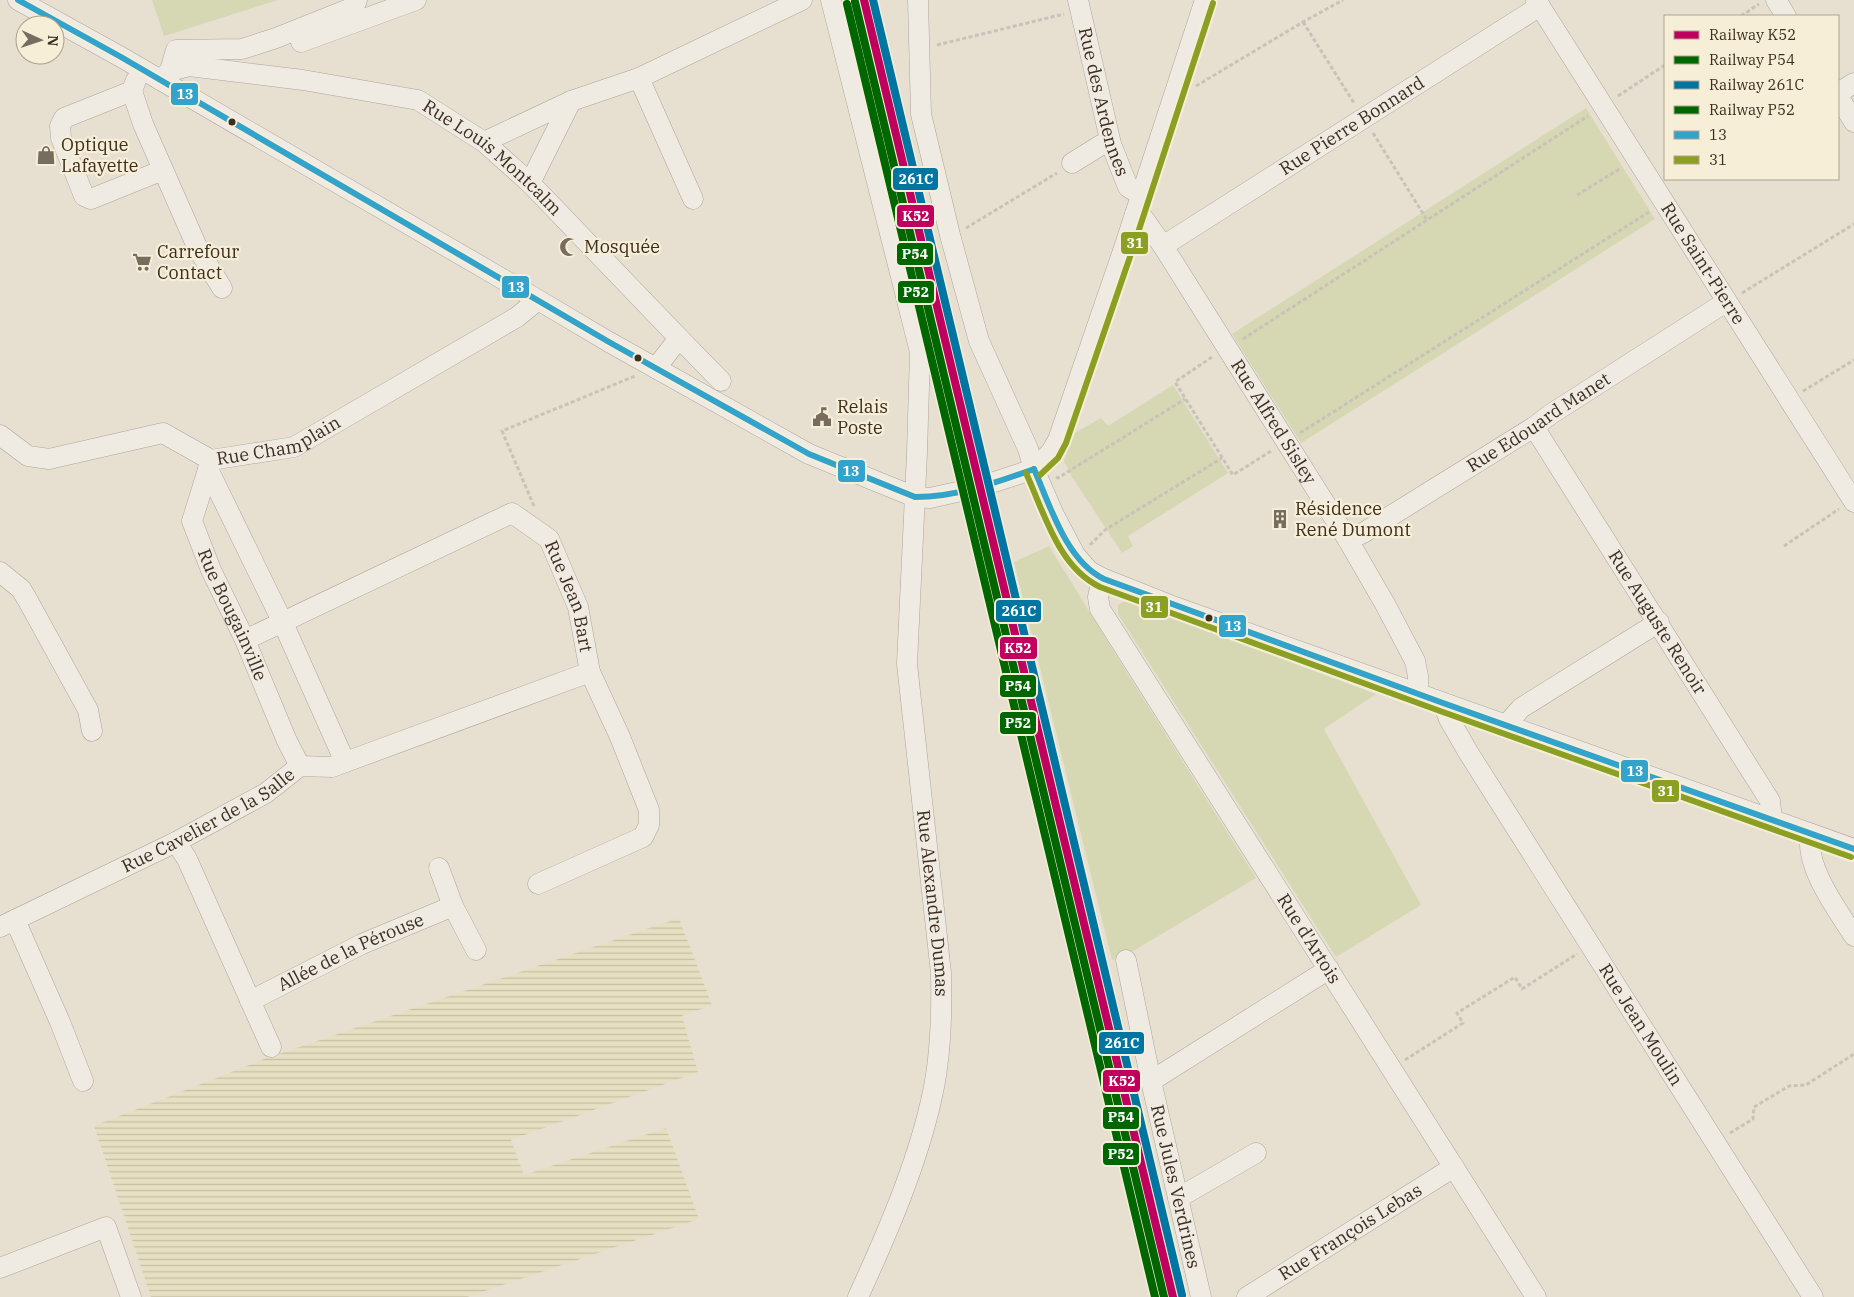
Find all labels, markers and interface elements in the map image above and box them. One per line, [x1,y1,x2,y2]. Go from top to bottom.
north arrow [15,15,65,65]
legend [1664,15,1839,180]
street label: Rue des Ardennes [1074,25,1135,179]
text: Railway K52 [1709,25,1796,44]
text: N [44,35,62,47]
text: Railway P54 [1709,50,1795,69]
street label: Rue Pierre Bonnard [1275,71,1429,180]
text: Railway 261C [1709,75,1804,94]
line badge: 13 [170,82,199,106]
text: 13 [177,85,193,103]
street label: Rue Louis Montcalm [419,94,567,220]
text: Railway P52 [1709,100,1795,119]
unlabelled marker [227,117,237,127]
text: 13 [1709,125,1727,144]
place label: Optique Lafayette [61,133,139,177]
shop icon: Optique Lafayette [35,144,57,166]
text: 31 [1709,150,1727,169]
line badge: 261C [892,167,939,191]
text: 261C [899,170,933,188]
street label: Rue Saint-Pierre [1656,198,1751,329]
line badge: K52 [896,204,935,228]
text: K52 [902,207,930,225]
line badge: 31 [1120,231,1149,255]
text: 31 [1127,234,1143,252]
place label: Mosquée [584,235,660,258]
mosque icon: Mosquée [558,236,580,258]
place label: Carrefour Contact [157,240,239,284]
line badge: P54 [896,242,934,266]
text: P54 [902,245,928,263]
supermarket icon: Carrefour Contact [131,251,153,273]
line badge: 13 [501,275,530,299]
text: 13 [508,278,524,296]
line badge: P52 [897,280,935,304]
text: P52 [903,283,929,301]
unlabelled marker [633,353,643,363]
street label: Rue Alfred Sisley [1226,355,1322,489]
street label: Rue Edouard Manet [1462,367,1614,477]
place label: Relais Poste [837,395,888,439]
public building icon: Relais Poste [811,406,833,428]
street label: Rue Champlain [215,410,344,470]
line badge: 13 [837,459,866,483]
text: 13 [843,462,859,480]
place label: Résidence René Dumont [1295,497,1411,541]
building icon: Résidence René Dumont [1269,508,1291,530]
street label: Rue Jean Bart [540,537,598,654]
street label: Rue Bougainville [193,545,273,684]
street label: Rue Auguste Renoir [1603,545,1712,699]
line badge: 31 [1140,595,1169,619]
text: 31 [1146,598,1162,616]
line badge: 261C [995,599,1042,623]
text: 261C [1002,602,1036,620]
unlabelled marker [1204,613,1214,623]
line badge: 13 [1218,614,1247,638]
text: 13 [1225,617,1241,635]
line badge: K52 [999,636,1038,660]
text: K52 [1004,639,1032,657]
line badge: P54 [999,674,1037,698]
text: P54 [1005,677,1031,695]
line badge: P52 [999,711,1037,735]
text: P52 [1005,714,1031,732]
line badge: 13 [1620,759,1649,783]
text: 13 [1627,762,1643,780]
street label: Rue Cavelier de la Salle [118,763,299,878]
line badge: 31 [1651,779,1680,803]
text: 31 [1658,782,1674,800]
street label: Rue Alexandre Dumas [912,808,953,997]
street label: Rue d'Artois [1272,889,1346,988]
street label: Allée de la Pérouse [274,908,427,996]
street label: Rue Jean Moulin [1594,959,1688,1090]
line badge: 261C [1098,1031,1145,1055]
text: 261C [1105,1034,1139,1052]
line badge: K52 [1102,1069,1141,1093]
text: K52 [1108,1072,1136,1090]
street label: Rue Jules Verdrines [1146,1102,1206,1271]
line badge: P54 [1102,1106,1140,1130]
text: P54 [1108,1108,1134,1126]
line badge: P52 [1102,1142,1140,1166]
text: P52 [1108,1145,1134,1163]
street label: Rue François Lebas [1274,1178,1426,1285]

